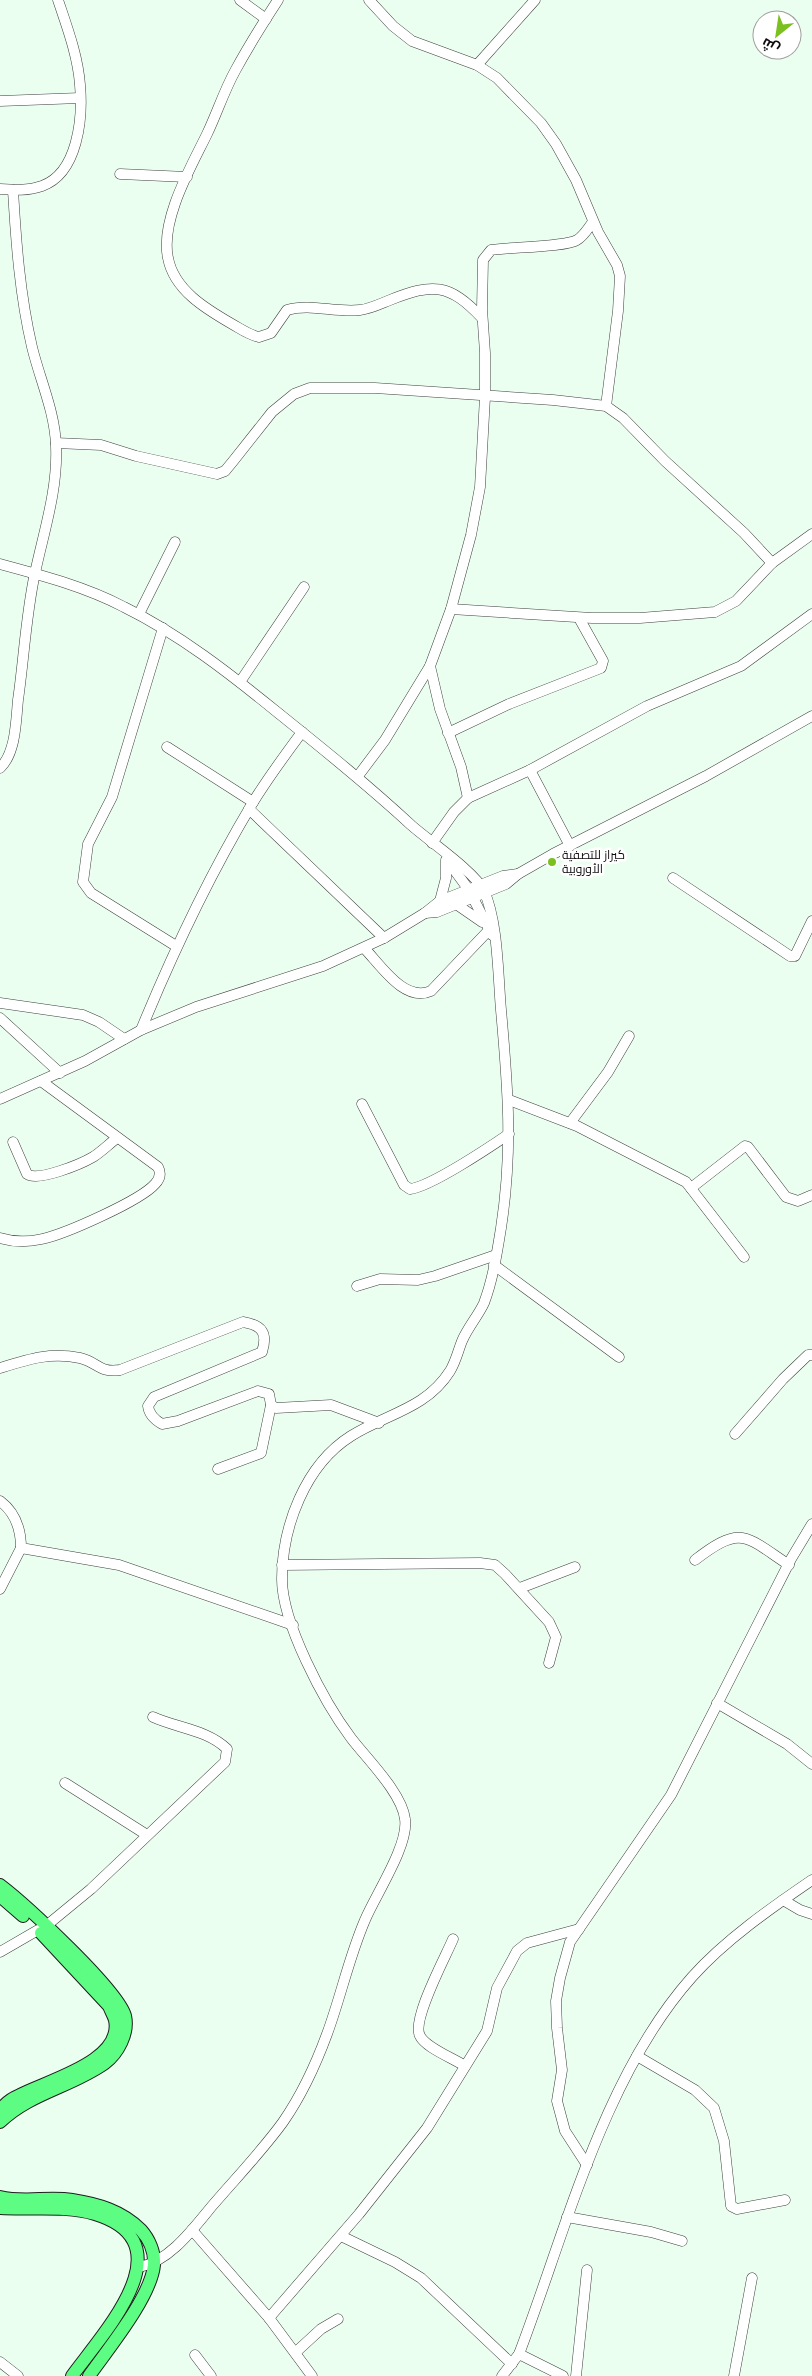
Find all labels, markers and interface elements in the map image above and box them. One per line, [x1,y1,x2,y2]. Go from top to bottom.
north arrow [752,10,802,60]
text: ش [759,34,783,58]
place label: كيراز للتصفية الأوروبية [562,848,625,876]
marker: كيراز للتصفية الأوروبية [546,856,558,868]

